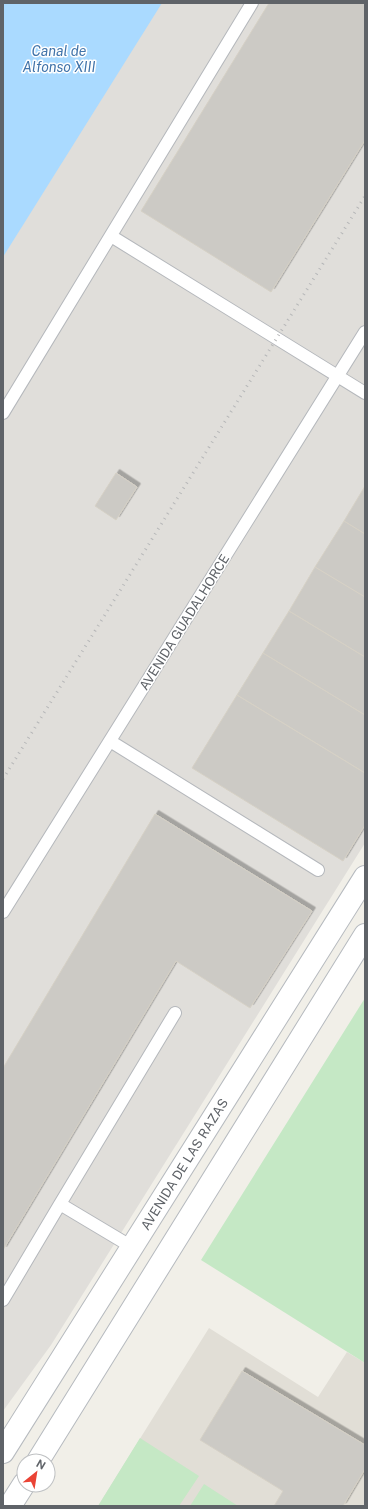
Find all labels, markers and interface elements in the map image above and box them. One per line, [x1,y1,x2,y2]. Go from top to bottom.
water label: Canal de Alfonso XIII [23,43,95,75]
street label: AVENIDA GUADALHORCE [136,552,232,693]
street label: AVENIDA DE LAS RAZAS [138,1096,231,1233]
north arrow [16,1453,56,1493]
text: N [34,1457,48,1472]

